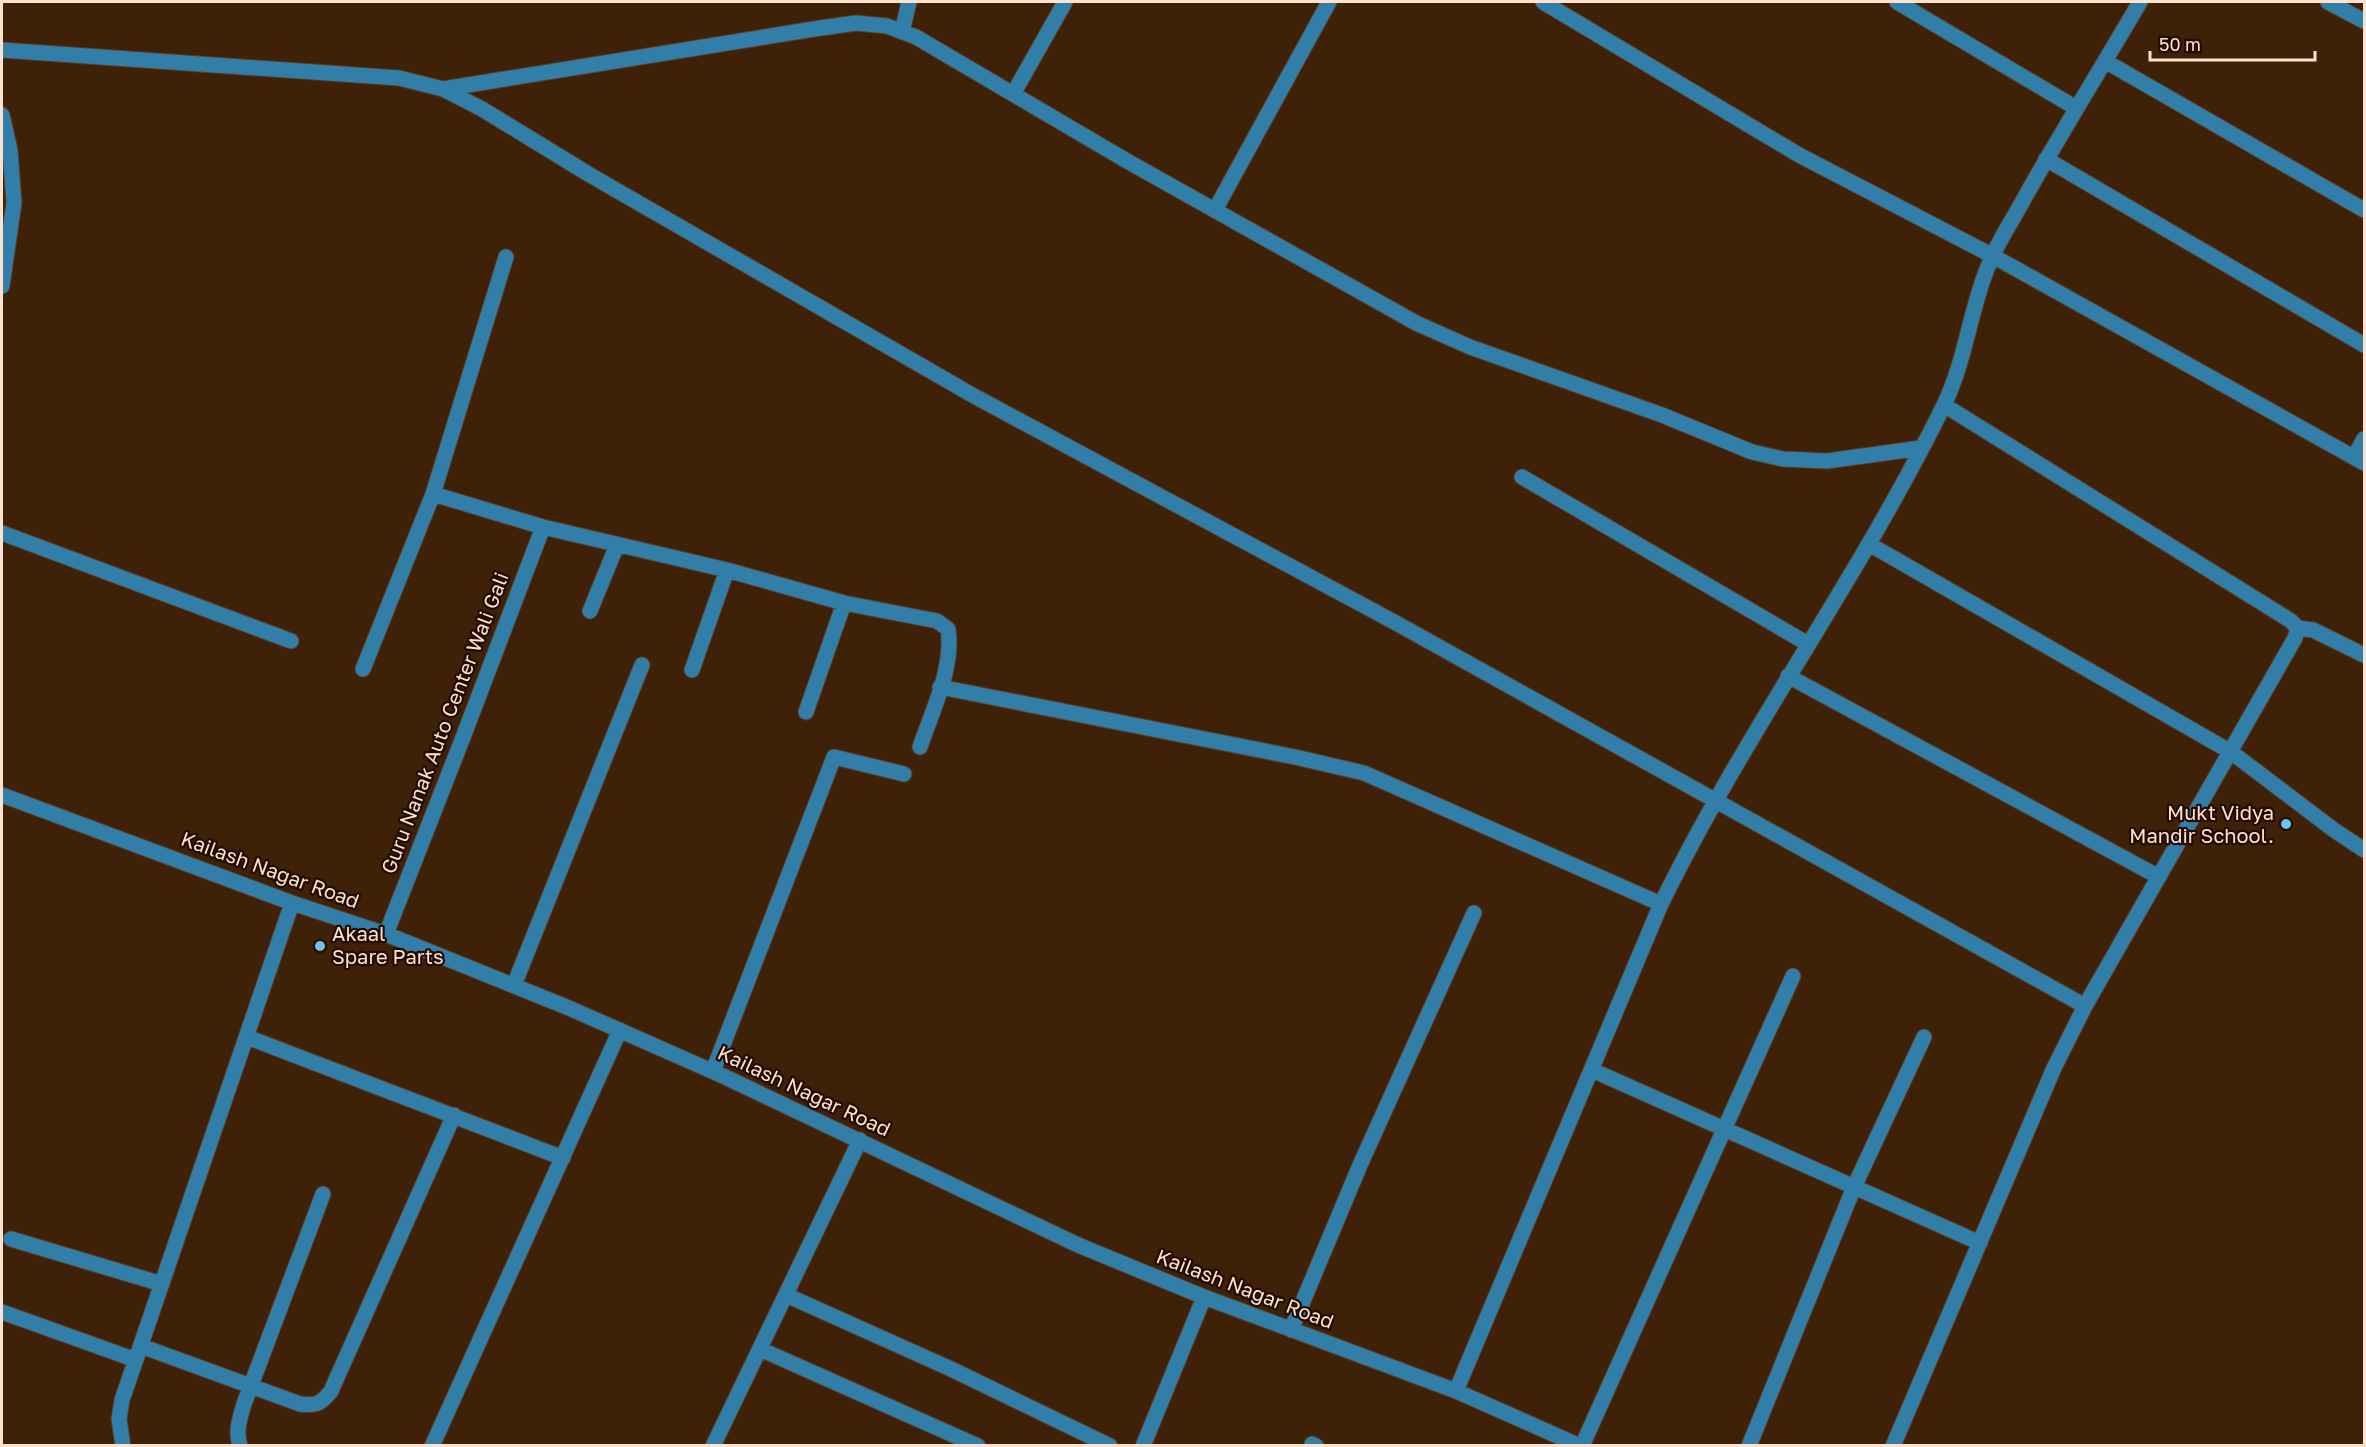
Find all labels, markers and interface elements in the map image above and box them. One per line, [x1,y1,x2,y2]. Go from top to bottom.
scale bar [2150,24,2315,62]
text: 50 m [2159,33,2201,55]
street label: Guru Nanak Auto Center Wali Gali [375,569,513,877]
place label: Mukt Vidya Mandir School. [2129,800,2274,847]
marker: Mukt Vidya Mandir School. [2279,817,2293,831]
street label: Kailash Nagar Road [178,826,363,912]
place label: Akaal Spare Parts [332,921,444,968]
marker: Akaal Spare Parts [313,939,327,953]
street label: Kailash Nagar Road [714,1040,895,1141]
street label: Kailash Nagar Road [1153,1243,1337,1333]

